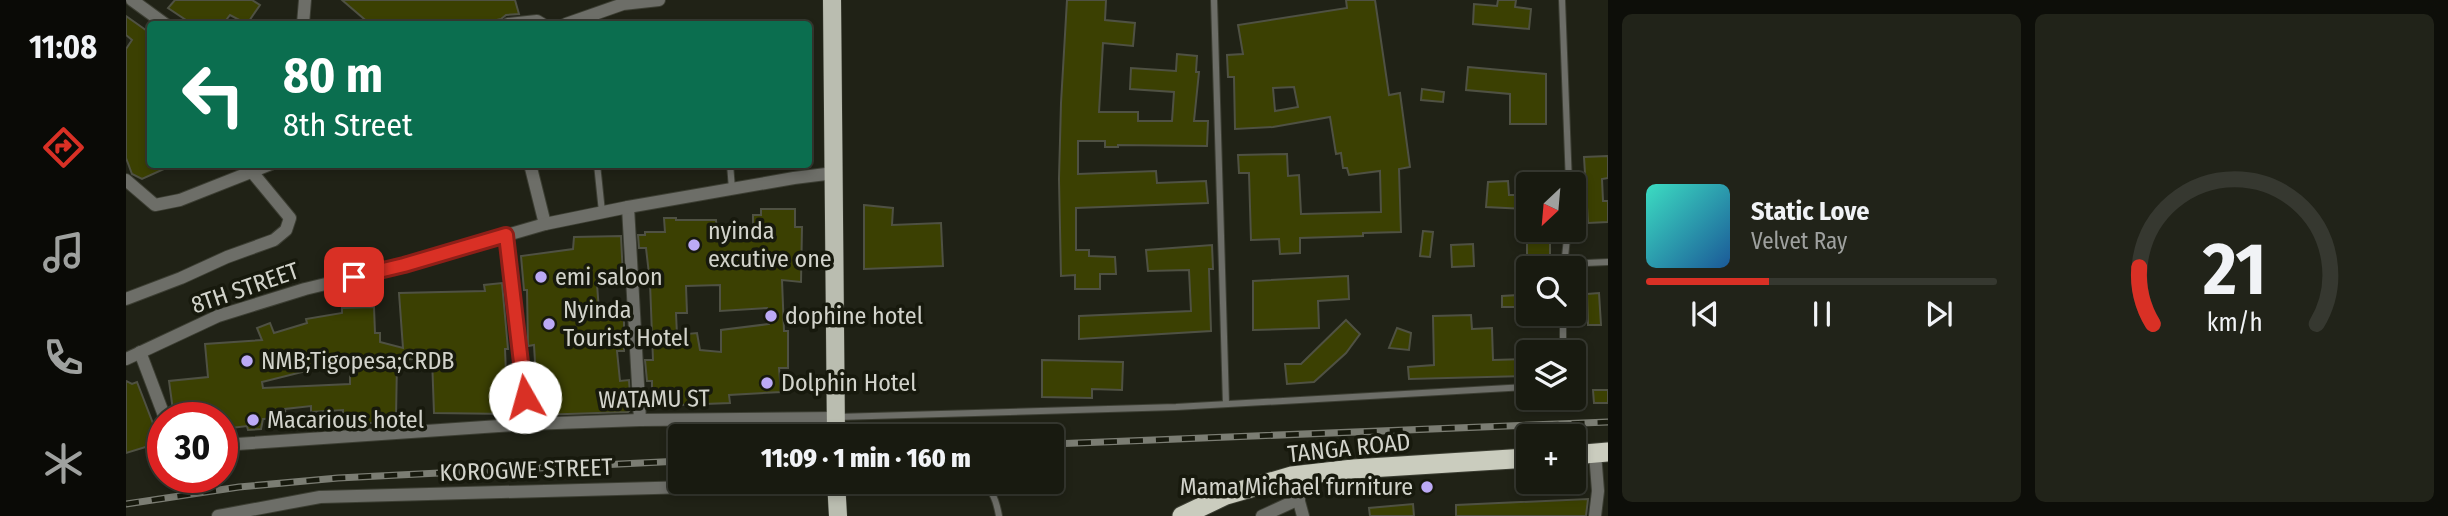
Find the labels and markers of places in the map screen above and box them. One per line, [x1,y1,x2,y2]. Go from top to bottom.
place label: nyinda excutive one [708,217,832,273]
marker: nyinda excutive one [686,237,702,253]
pin [324,247,384,307]
place label: emi saloon [555,263,663,291]
marker: emi saloon [533,269,549,285]
place label: Nyinda Tourist Hotel [563,296,689,352]
place label: dophine hotel [785,302,923,330]
marker: dophine hotel [763,308,779,324]
marker: Nyinda Tourist Hotel [541,316,557,332]
place label: NMB;Tigopesa;CRDB [261,347,454,375]
marker: NMB;Tigopesa;CRDB [239,353,255,369]
place label: Dolphin Hotel [781,369,917,397]
marker: Dolphin Hotel [759,375,775,391]
place label: Macarious hotel [267,406,424,434]
marker: Macarious hotel [245,412,261,428]
place label: Mama Michael furniture [1180,473,1413,501]
marker: Mama Michael furniture [1419,479,1435,495]

